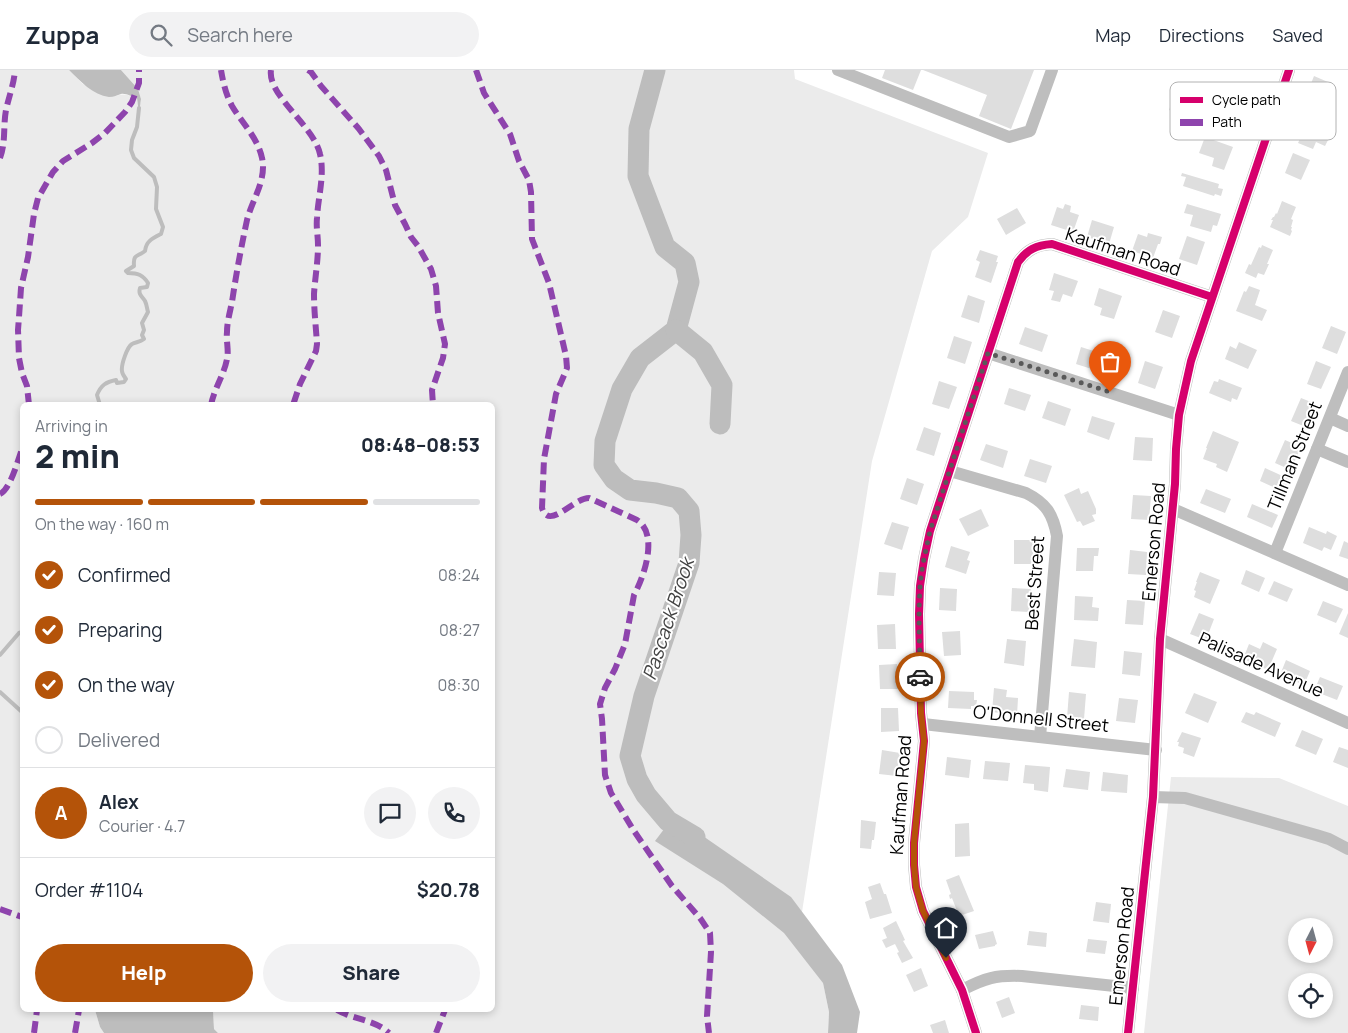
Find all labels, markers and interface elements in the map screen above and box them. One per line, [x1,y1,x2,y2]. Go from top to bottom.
search box [129,12,479,57]
text: Zuppa [25,18,99,51]
icon: search [147,21,175,49]
text: Search here [187,22,293,48]
text: Map [1095,23,1131,47]
text: Directions [1159,23,1244,47]
text: Saved [1272,23,1323,47]
legend [1170,82,1336,140]
text: Cycle path [1212,90,1281,109]
text: Path [1212,112,1242,131]
street label: Kaufman Road [1063,221,1184,281]
pin [1089,341,1131,392]
icon: bag [1096,348,1124,376]
street label: Tillman Street [1261,397,1327,514]
text: Arriving in [35,415,108,437]
text: 08:48–08:53 [361,432,480,458]
text: 2 min [35,434,120,478]
street label: Emerson Road [1136,482,1170,602]
text: On the way · 160 m [35,513,169,535]
street label: Best Street [1019,535,1049,631]
water label: Pascack Brook [636,552,701,683]
icon: check [35,561,63,589]
text: Confirmed [78,562,171,588]
text: 08:24 [438,564,480,586]
icon: check [35,616,63,644]
text: Preparing [78,617,163,643]
text: 08:27 [439,619,480,641]
street label: Palisade Avenue [1195,626,1328,702]
courier [895,652,945,702]
icon: car [906,663,934,691]
icon: check [35,671,63,699]
text: On the way [78,672,175,698]
text: 08:30 [438,674,480,696]
street label: O'Donnell Street [972,699,1110,737]
text: Delivered [78,727,160,753]
street label: Kaufman Road [884,734,916,856]
button: chat [364,787,416,839]
button: phone [428,787,480,839]
text: Alex [99,789,139,815]
text: A [55,800,67,826]
text: Courier · 4.7 [99,815,185,837]
text: Order #1104 [35,877,144,903]
text: $20.78 [417,877,480,903]
street label: Emerson Road [1103,885,1139,1006]
pin [925,907,967,958]
icon: home [932,914,960,942]
north arrow [1288,918,1332,962]
map controls [1288,918,1333,1018]
button: Help [35,944,253,1002]
button: Share [263,944,480,1002]
button: locate [1288,973,1333,1018]

